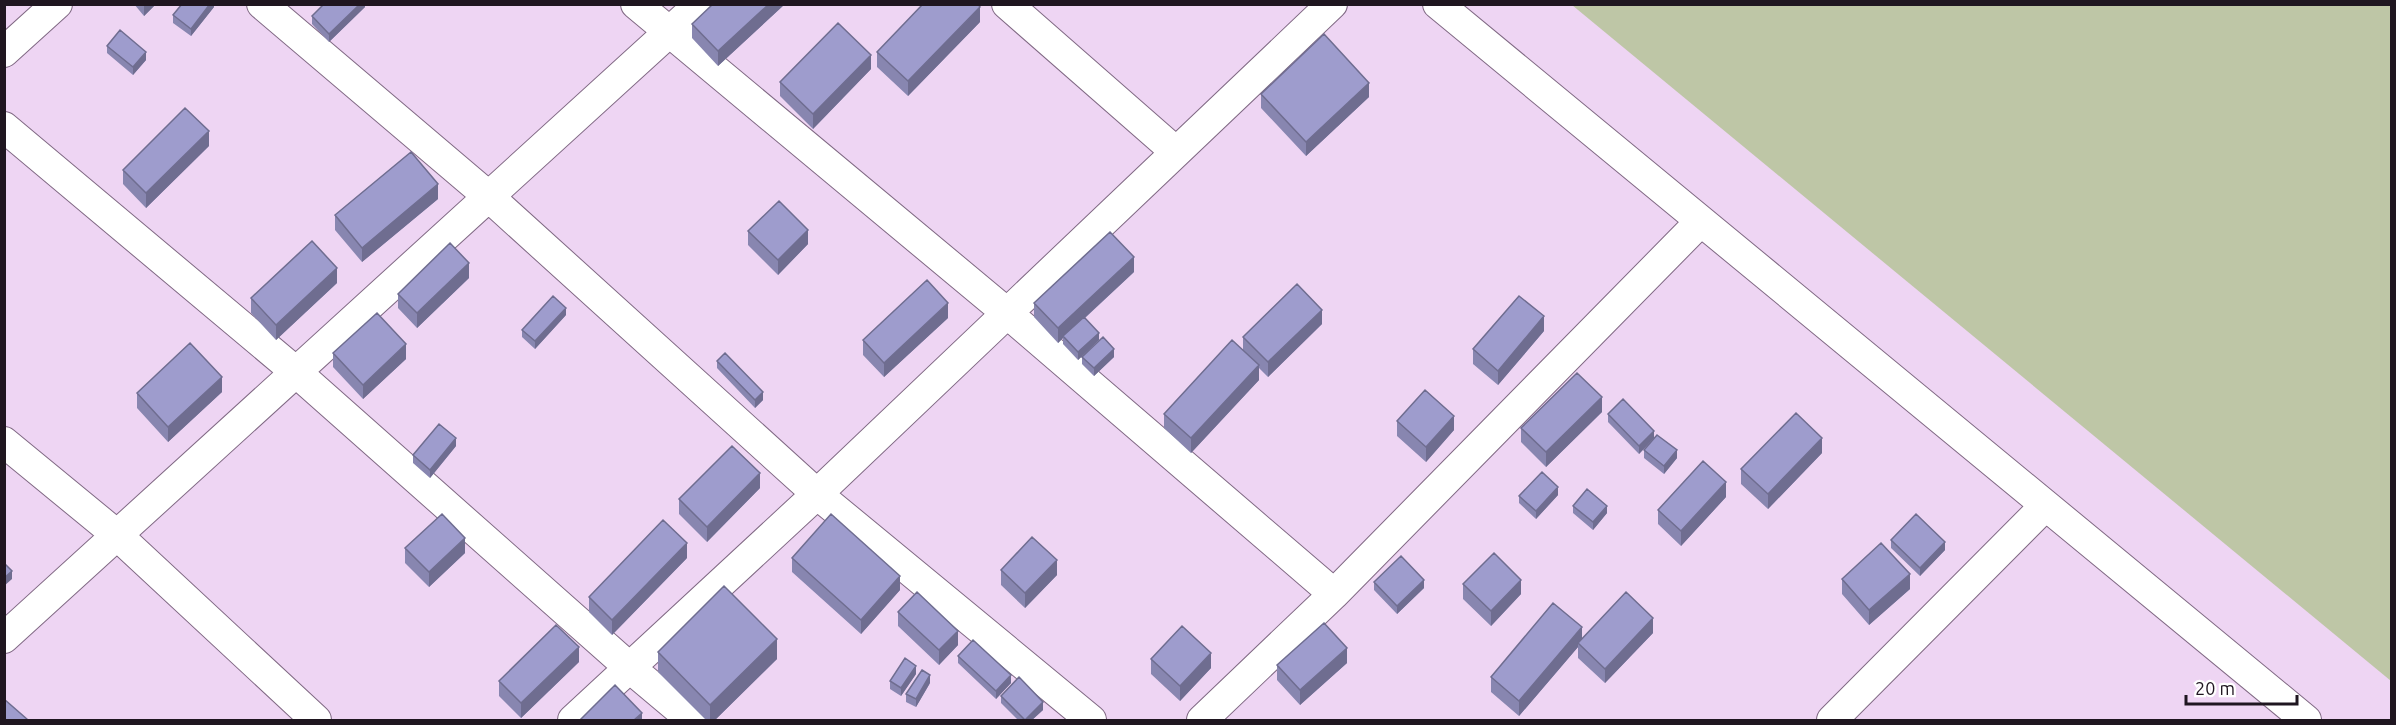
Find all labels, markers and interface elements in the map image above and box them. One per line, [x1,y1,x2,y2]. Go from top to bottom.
scale bar [2186,668,2297,706]
text: 20 m [2195,678,2235,698]

